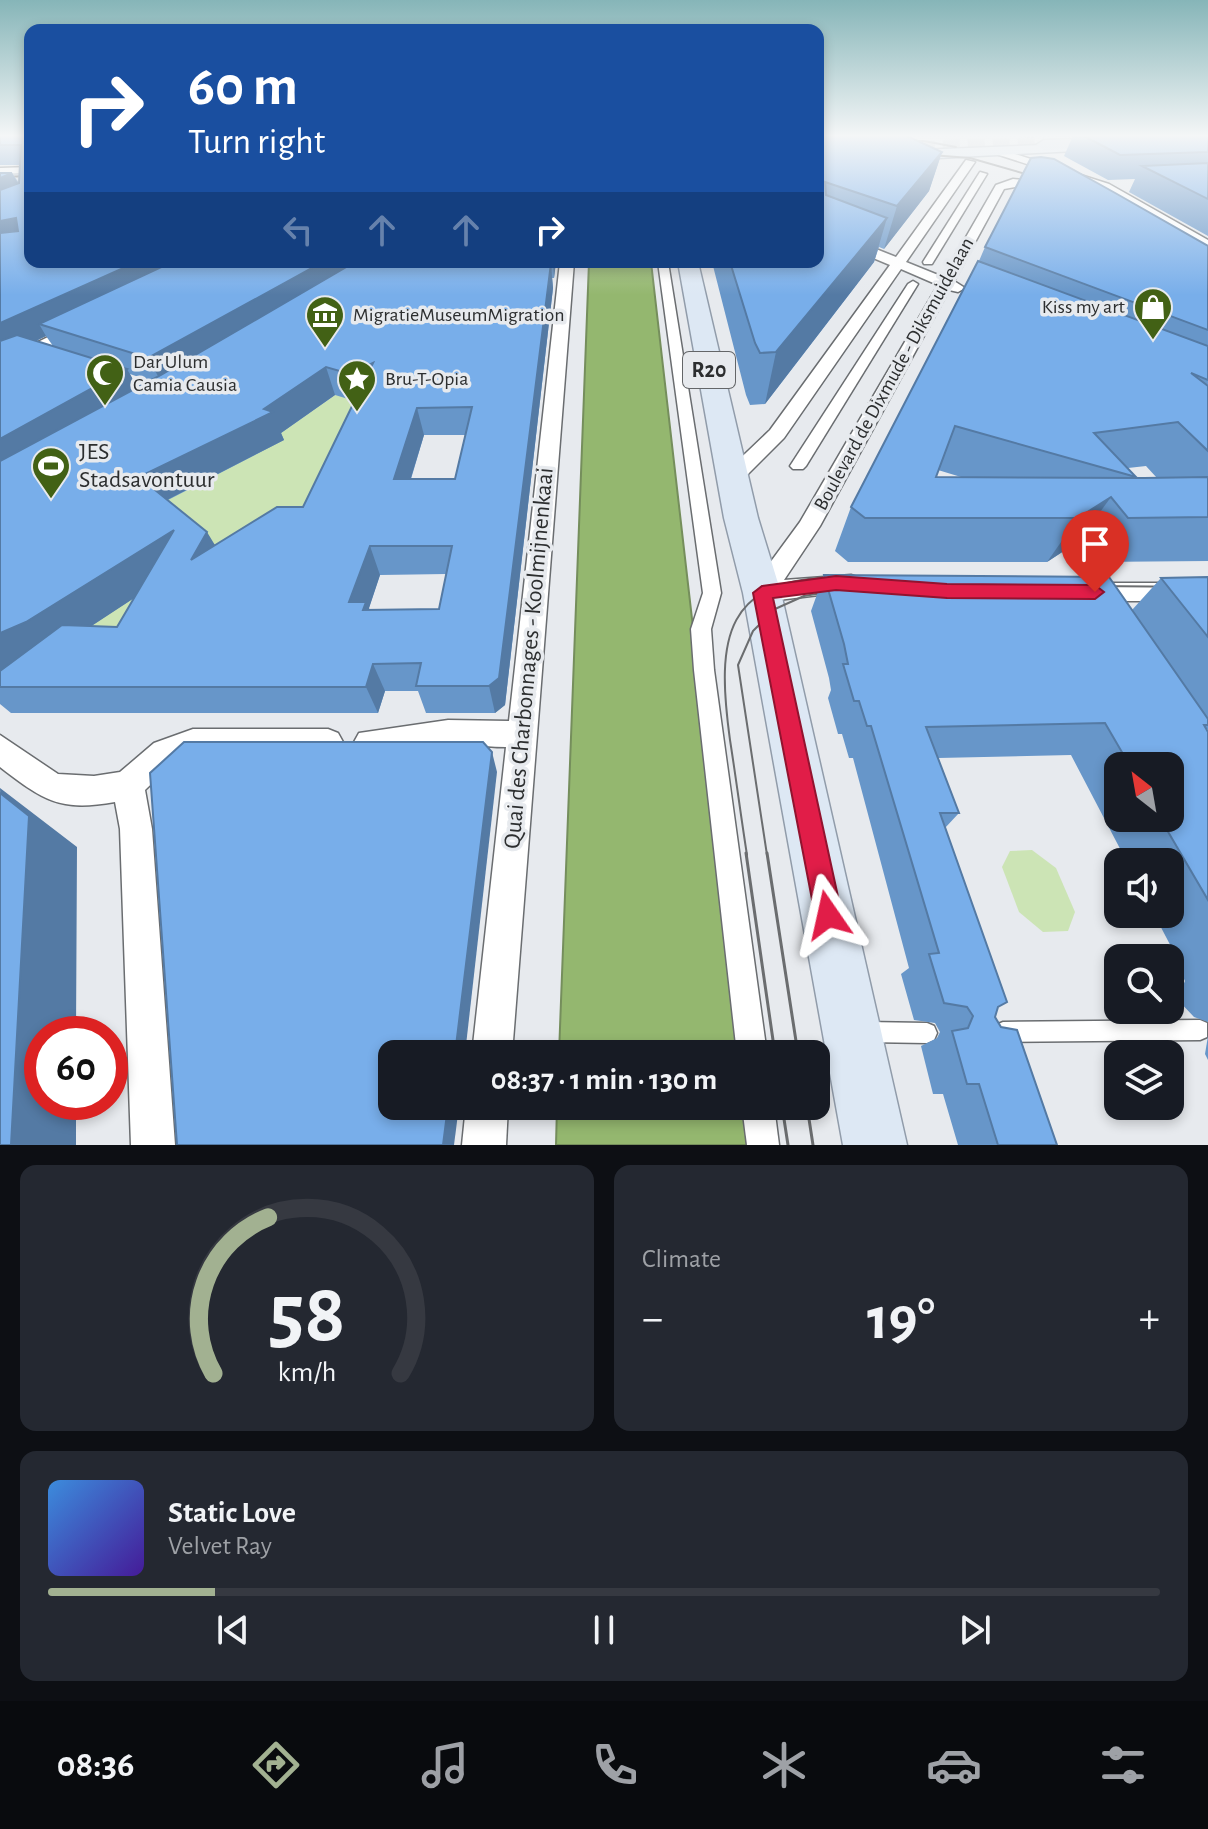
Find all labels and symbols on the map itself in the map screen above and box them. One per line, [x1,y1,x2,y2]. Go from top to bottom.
street label: Boulevard de Dixmude - Diksmuidelaan [811,234,977,514]
shop icon: Kiss my art [1132,286,1174,341]
museum icon: MigratieMuseumMigration [304,294,346,349]
place label: Kiss my art [1042,297,1126,317]
place label: MigratieMuseumMigration [353,305,565,325]
mosque icon: Dar Ulum Camia Causia [84,352,126,407]
place label: Dar Ulum Camia Causia [133,352,237,395]
road number: R20 [683,352,735,388]
place icon: Bru-T-Opia [336,358,378,413]
place label: Bru-T-Opia [385,369,468,389]
place label: JES Stadsavontuur [79,440,215,492]
sports icon: JES Stadsavontuur [30,445,72,500]
street label: Quai des Charbonnages - Koolmijnenkaai [500,466,558,850]
pin [1061,510,1129,592]
north arrow [1104,752,1184,832]
position arrow [786,873,870,957]
speed limit sign: 60 [24,1016,128,1120]

